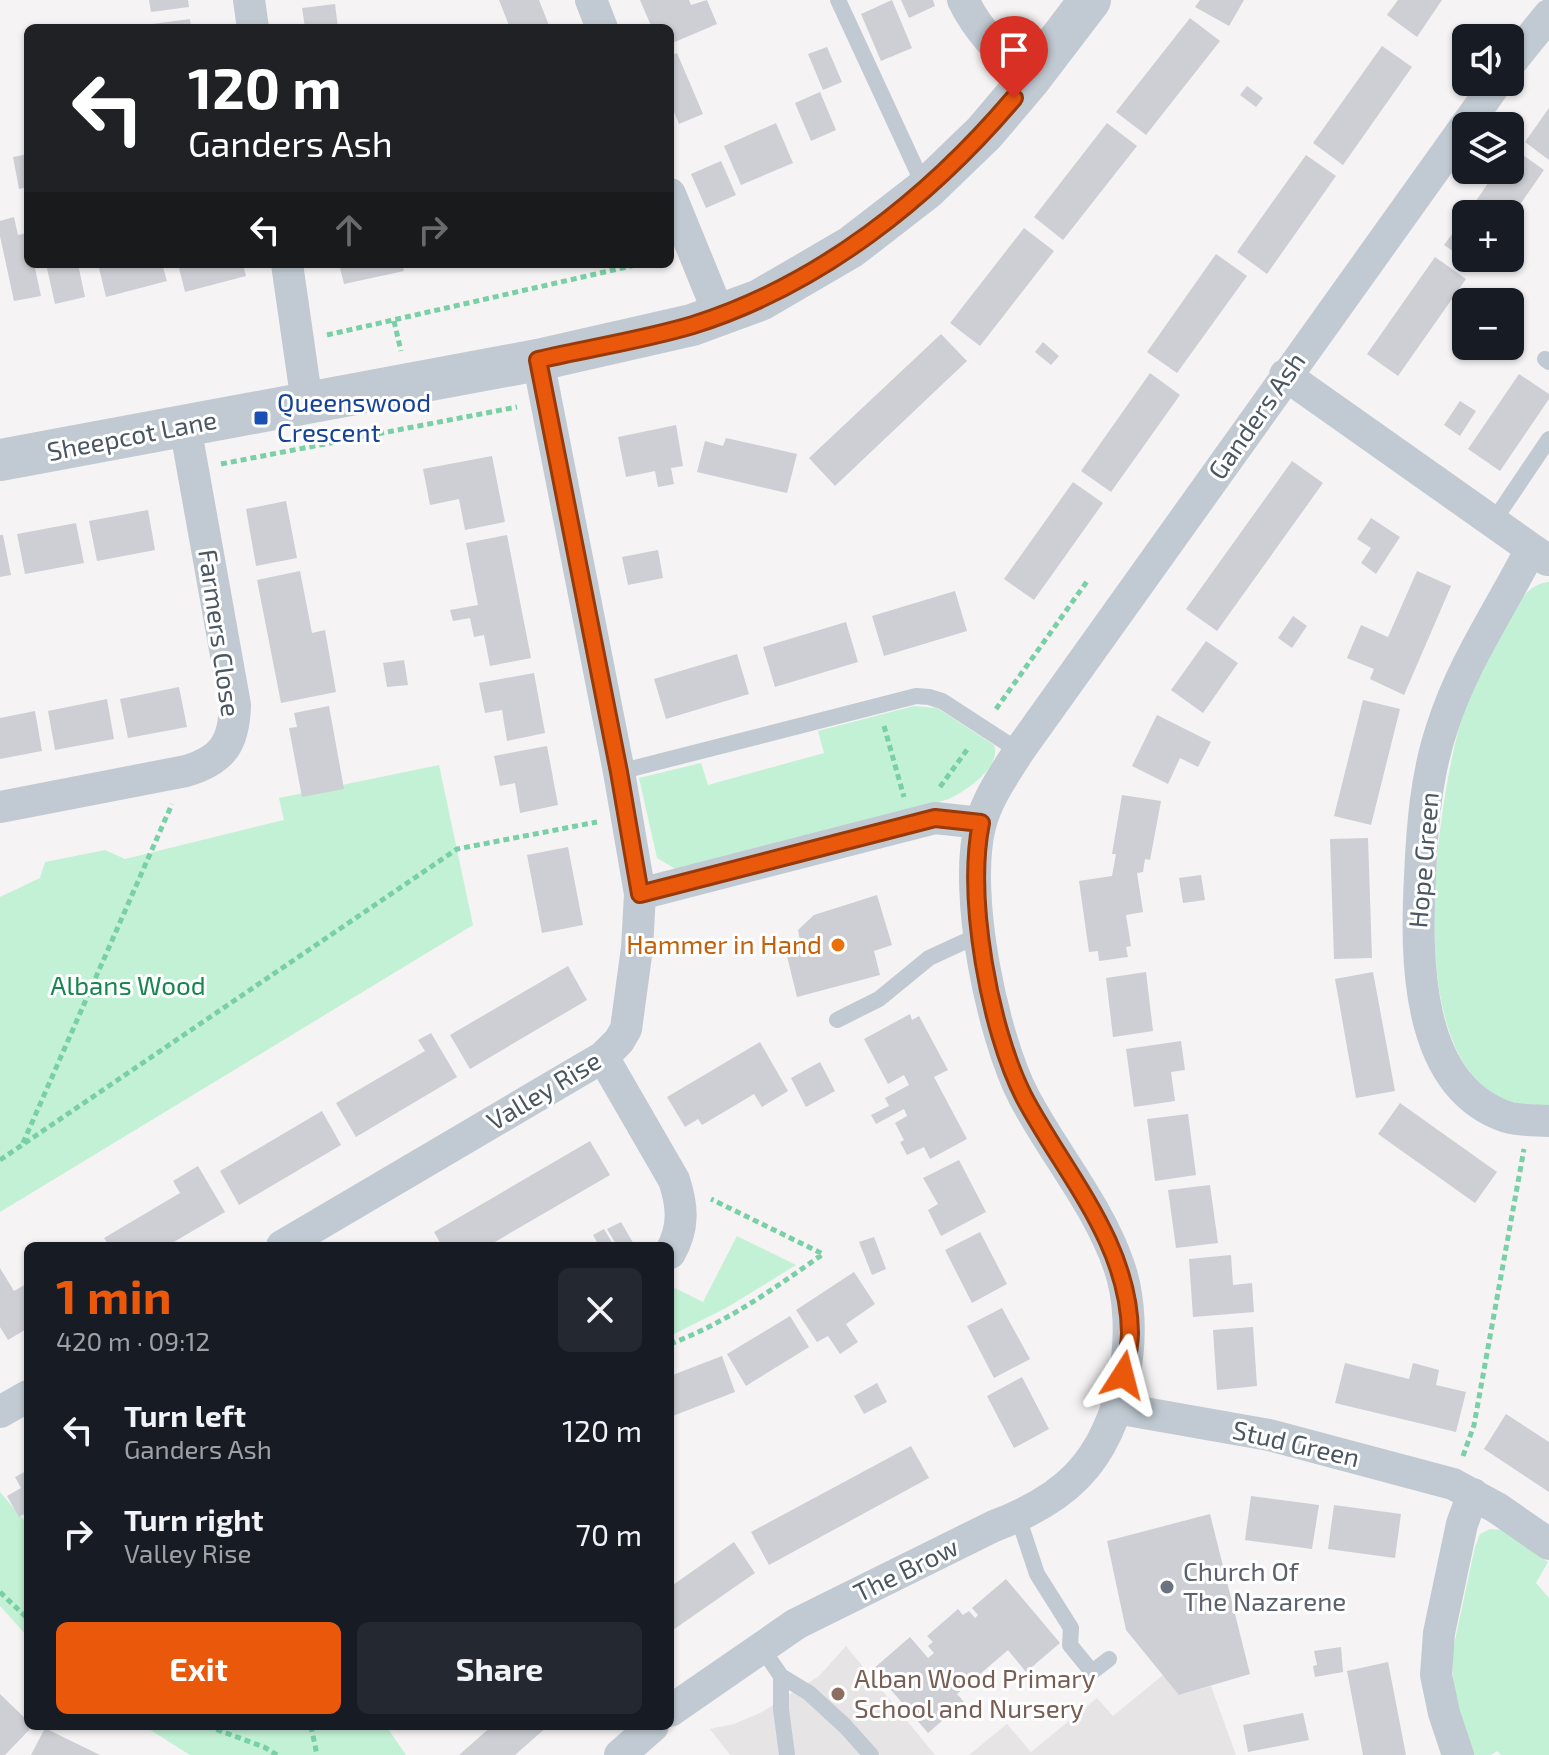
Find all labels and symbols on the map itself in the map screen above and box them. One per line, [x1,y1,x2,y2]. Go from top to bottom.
pin [980,16,1048,98]
street label: Ganders Ash [1201,346,1311,485]
place label: Queenswood Crescent [277,386,431,447]
street label: Sheepcot Lane [44,403,219,466]
marker: Queenswood Crescent [252,409,270,427]
street label: Farmers Close [193,547,248,719]
street label: Hope Green [1401,791,1444,929]
place label: Hammer in Hand [626,928,822,959]
marker: Hammer in Hand [829,936,847,954]
park label: Albans Wood [50,969,206,1000]
street label: Valley Rise [481,1044,606,1136]
position arrow [1081,1333,1165,1417]
street label: Stud Green [1230,1413,1363,1472]
street label: The Brow [848,1530,963,1607]
place label: Church Of The Nazarene [1183,1555,1346,1616]
marker: Church Of The Nazarene [1158,1578,1176,1596]
place label: Alban Wood Primary School and Nursery [854,1662,1096,1723]
marker: Alban Wood Primary School and Nursery [829,1685,847,1703]

